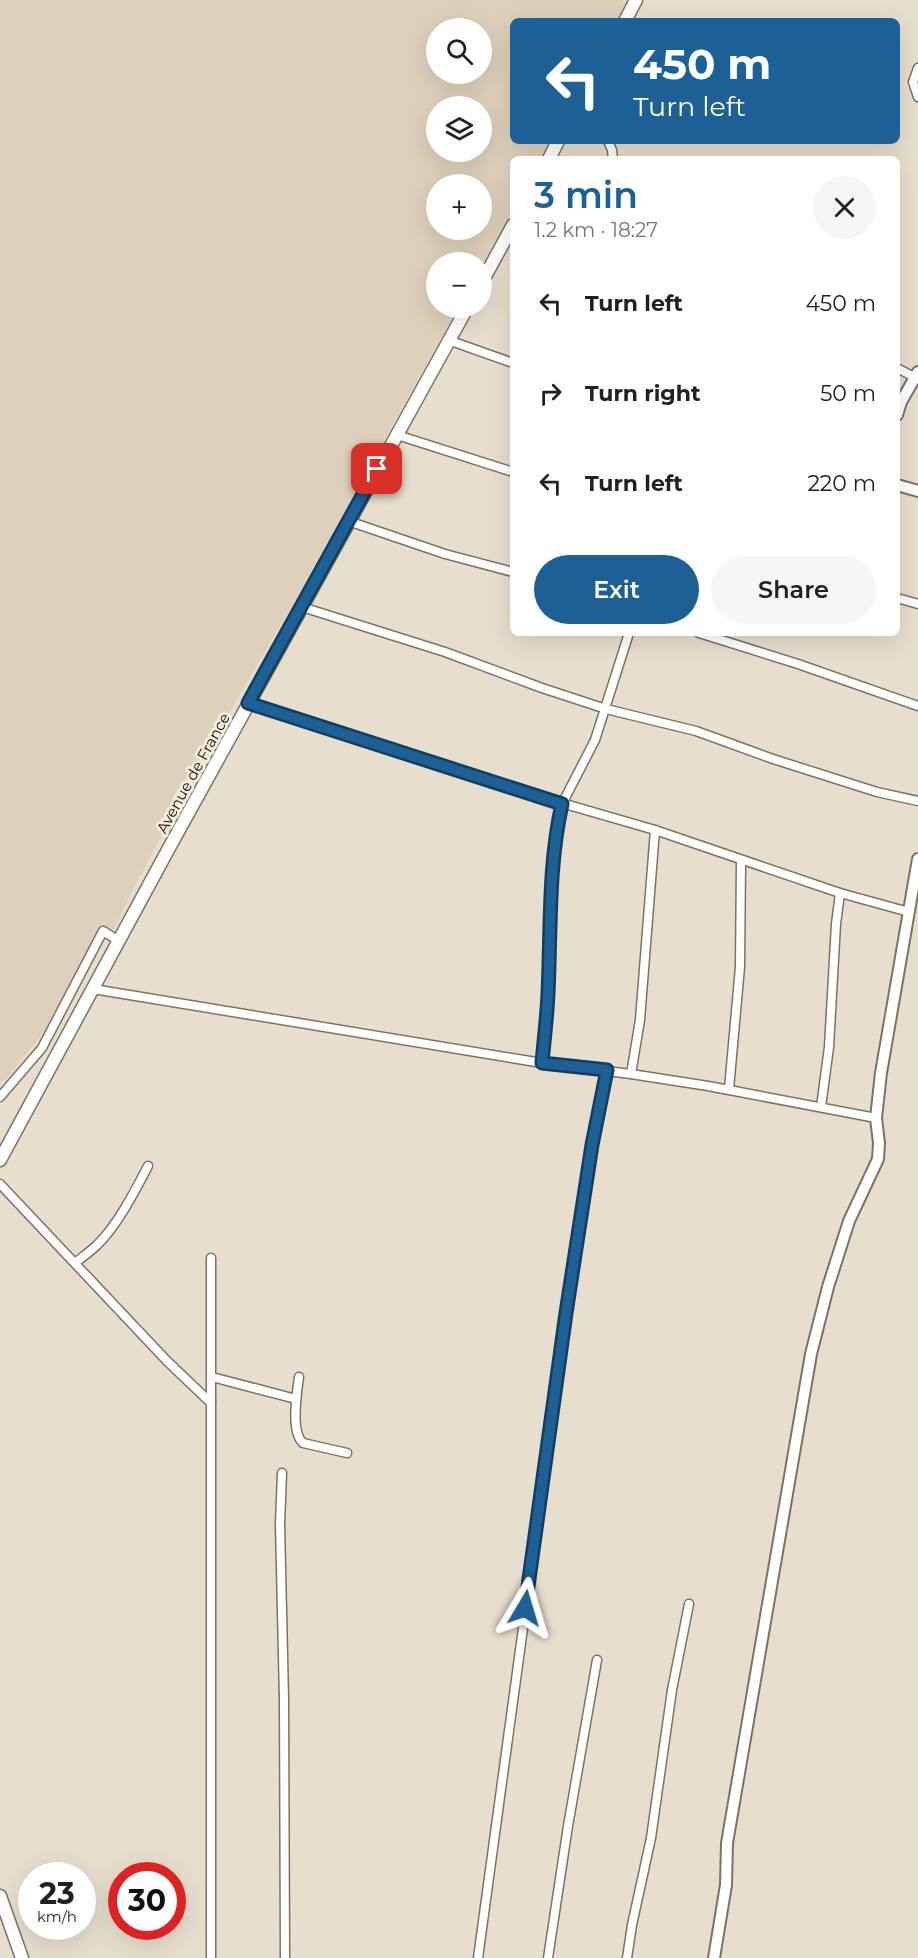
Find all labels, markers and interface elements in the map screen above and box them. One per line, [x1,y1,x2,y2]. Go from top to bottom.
map controls [426,18,492,318]
button: search [426,18,492,84]
text: 450 m [633,38,771,90]
icon: left [534,42,612,120]
text: Turn left [633,90,746,123]
button: layers [426,96,492,162]
text: 3 min [534,173,638,217]
button: + [426,174,492,240]
button: close [813,176,876,239]
text: 1.2 km · 18:27 [534,218,658,242]
button: − [426,252,492,318]
icon: left [534,287,567,320]
text: Turn left [585,290,683,317]
text: 450 m [805,290,876,317]
icon: right [534,377,567,410]
text: Turn right [585,380,700,407]
text: 50 m [820,380,876,407]
pin [351,443,402,494]
icon: arrive [360,452,393,485]
icon: left [534,467,567,500]
text: Turn left [585,470,683,497]
text: 220 m [807,470,876,497]
button: Exit [534,555,699,624]
button: Share [711,555,876,624]
street label: Avenue de France [152,709,234,837]
position arrow [493,1576,557,1640]
speed limit sign: 30 [108,1862,186,1940]
text: 23 [39,1875,75,1912]
text: km/h [37,1907,77,1926]

